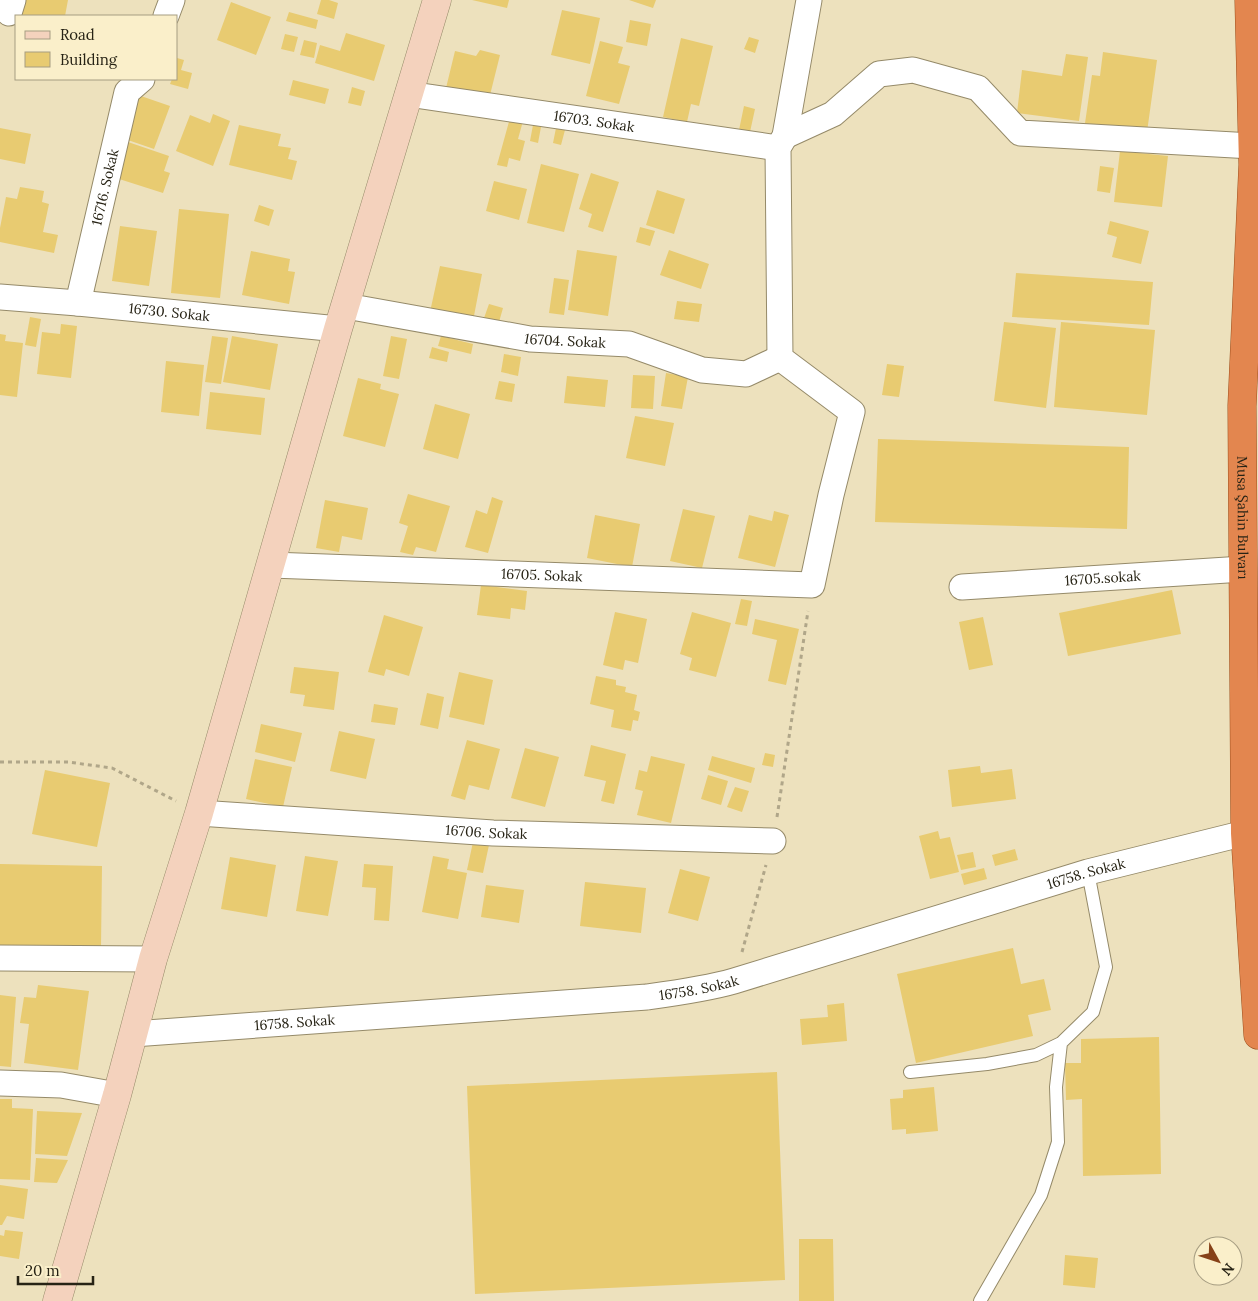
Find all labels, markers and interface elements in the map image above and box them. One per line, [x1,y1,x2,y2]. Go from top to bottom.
legend [15,15,178,80]
text: Road [60,25,95,44]
text: Building [60,50,118,69]
street label: 16703. Sokak [552,106,636,136]
street label: 16716. Sokak [87,146,123,227]
street label: 16730. Sokak [128,299,211,325]
street label: 16704. Sokak [523,329,607,352]
street label: Musa Şahin Bulvarı [1233,456,1252,579]
street label: 16705. Sokak [501,565,583,586]
street label: 16705.sokak [1064,567,1142,589]
street label: 16706. Sokak [445,821,528,843]
street label: 16758. Sokak [1045,854,1128,893]
street label: 16758. Sokak [658,971,741,1004]
street label: 16758. Sokak [254,1010,336,1034]
north arrow [1193,1236,1243,1286]
scale bar [18,1254,92,1286]
text: N [1217,1259,1238,1279]
text: 20 m [25,1261,60,1280]

